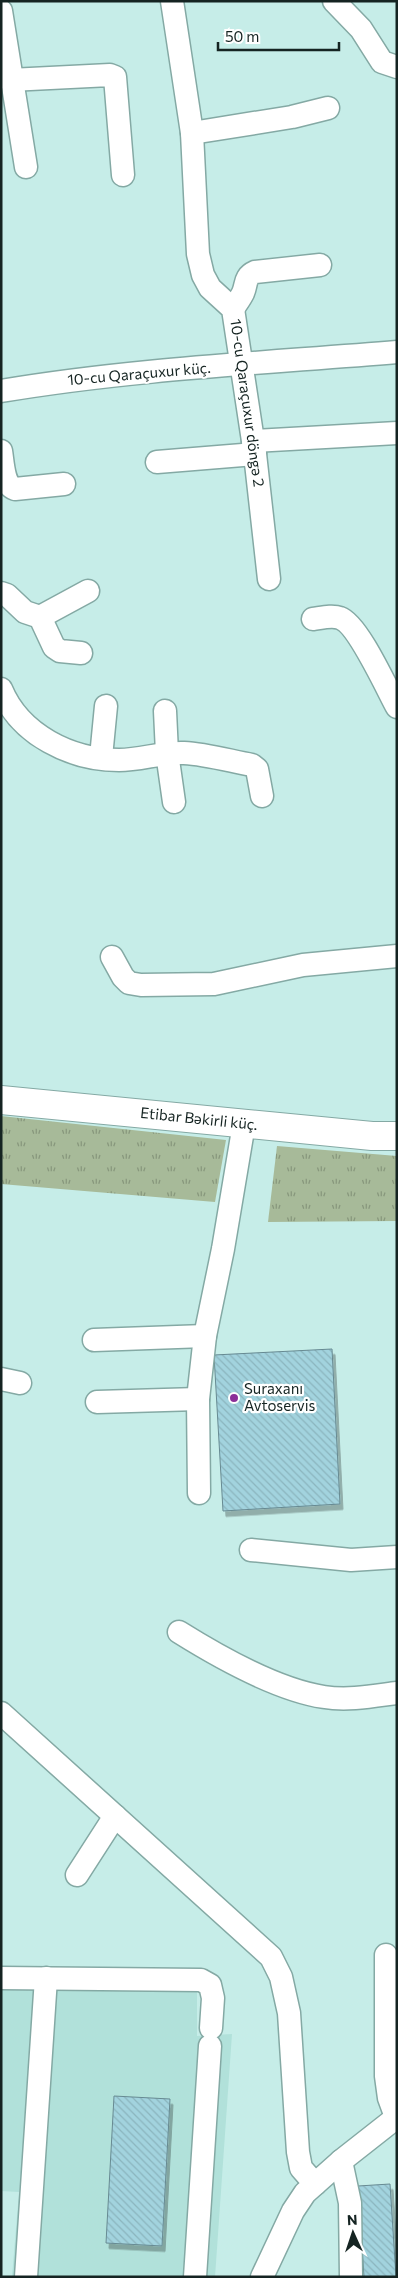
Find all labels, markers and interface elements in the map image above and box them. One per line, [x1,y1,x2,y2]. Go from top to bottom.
scale bar [218,20,339,52]
text: 50 m [225,27,259,45]
street label: 10-cu Qaraçuxur döngə 2 [227,318,269,488]
street label: 10-cu Qaraçuxur küç. [67,358,211,388]
street label: Etibar Bəkirli küç. [140,1103,259,1133]
place label: Suraxanı Avtoservis [244,1379,316,1414]
marker: Suraxanı Avtoservis [228,1392,240,1404]
north arrow [328,2208,378,2258]
text: N [347,2211,358,2228]

